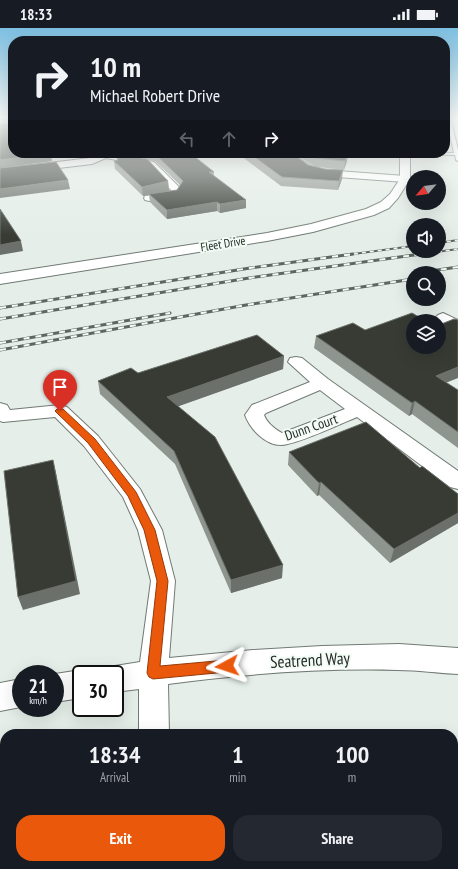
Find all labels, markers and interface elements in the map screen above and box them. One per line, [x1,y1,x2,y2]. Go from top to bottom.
text: 18:33 [20,5,52,24]
text: 10 m [90,48,141,85]
icon: right [24,52,76,104]
text: Michael Robert Drive [90,84,220,107]
icon: left [176,128,198,150]
icon: ahead [218,128,240,150]
icon: right [260,128,282,150]
north arrow [406,170,446,210]
map controls [406,170,446,354]
button: sound [406,218,446,258]
street label: Fleet Drive [199,233,246,254]
button: search [406,266,446,306]
button: layers [406,314,446,354]
pin [43,370,77,411]
icon: arrive [49,376,71,398]
street label: Dunn Court [282,410,340,444]
position arrow [206,645,248,687]
street label: Seatrend Way [270,647,351,673]
speed limit sign: 30 [72,665,124,717]
text: 21 [28,673,48,699]
text: km/h [29,694,47,707]
text: 18:34 [89,739,141,770]
text: 1 [232,739,243,770]
text: 100 [335,739,369,770]
text: Arrival [100,769,129,786]
text: min [229,769,246,786]
text: m [348,769,356,786]
button: Exit [16,815,225,861]
button: Share [233,815,442,861]

